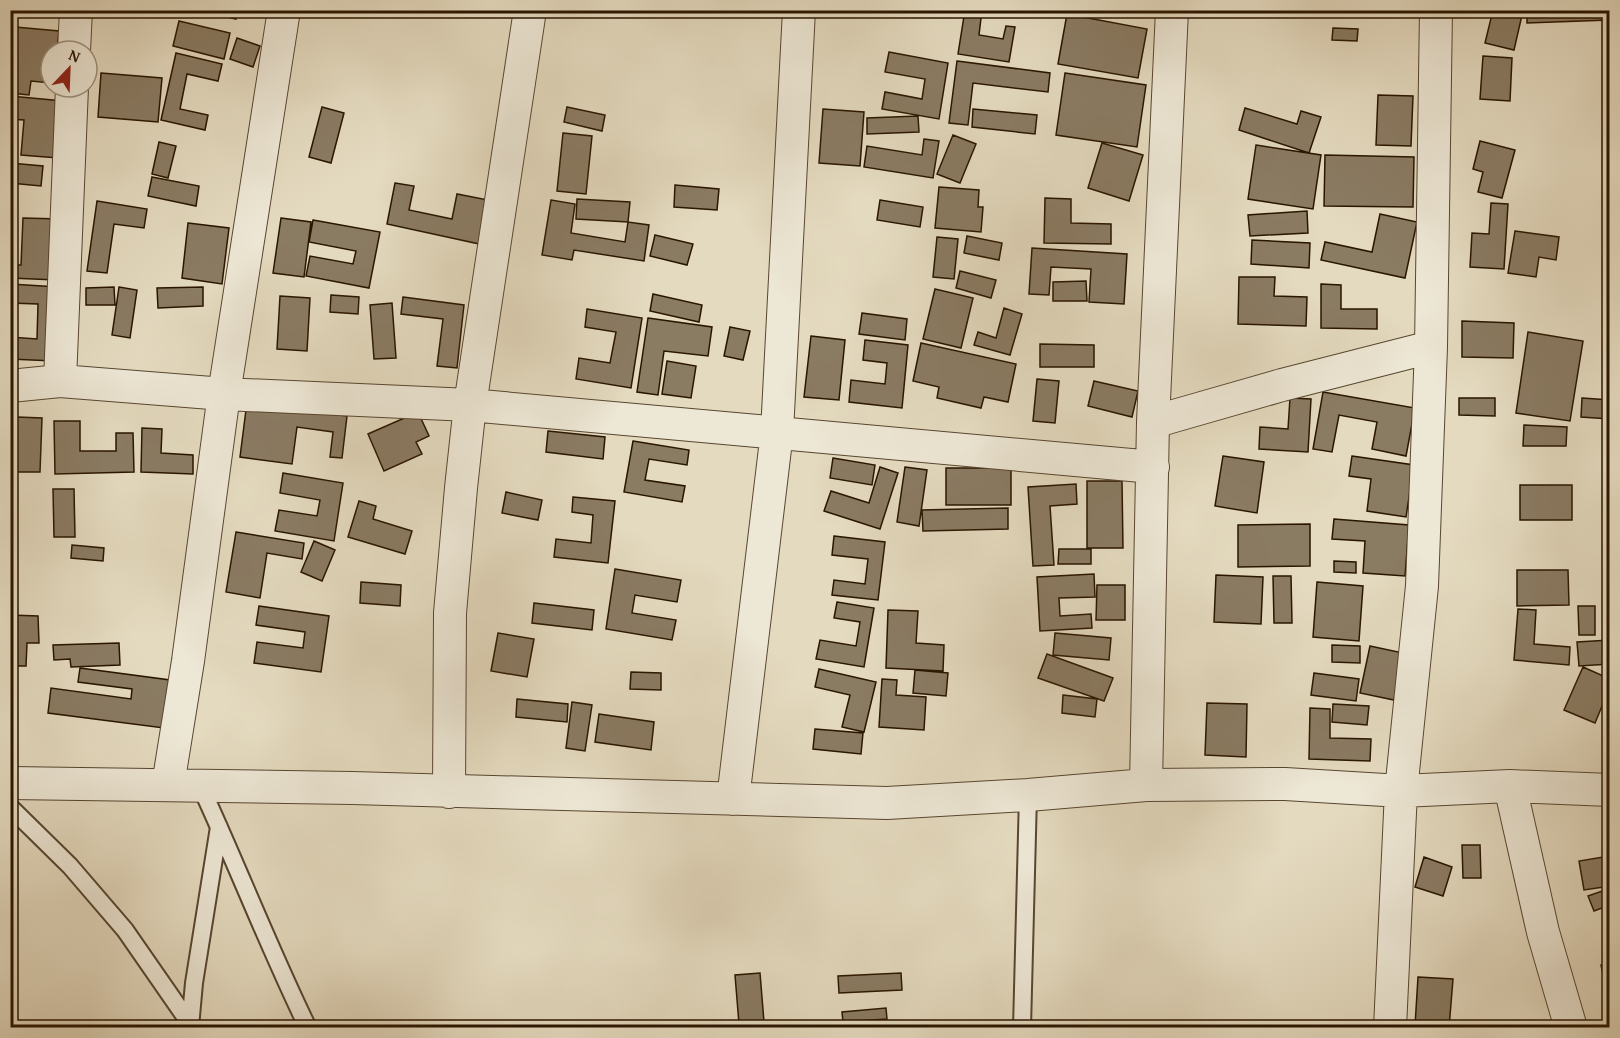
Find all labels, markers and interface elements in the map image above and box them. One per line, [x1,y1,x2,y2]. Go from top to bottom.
north arrow [39,39,99,99]
text: N [65,42,85,68]

